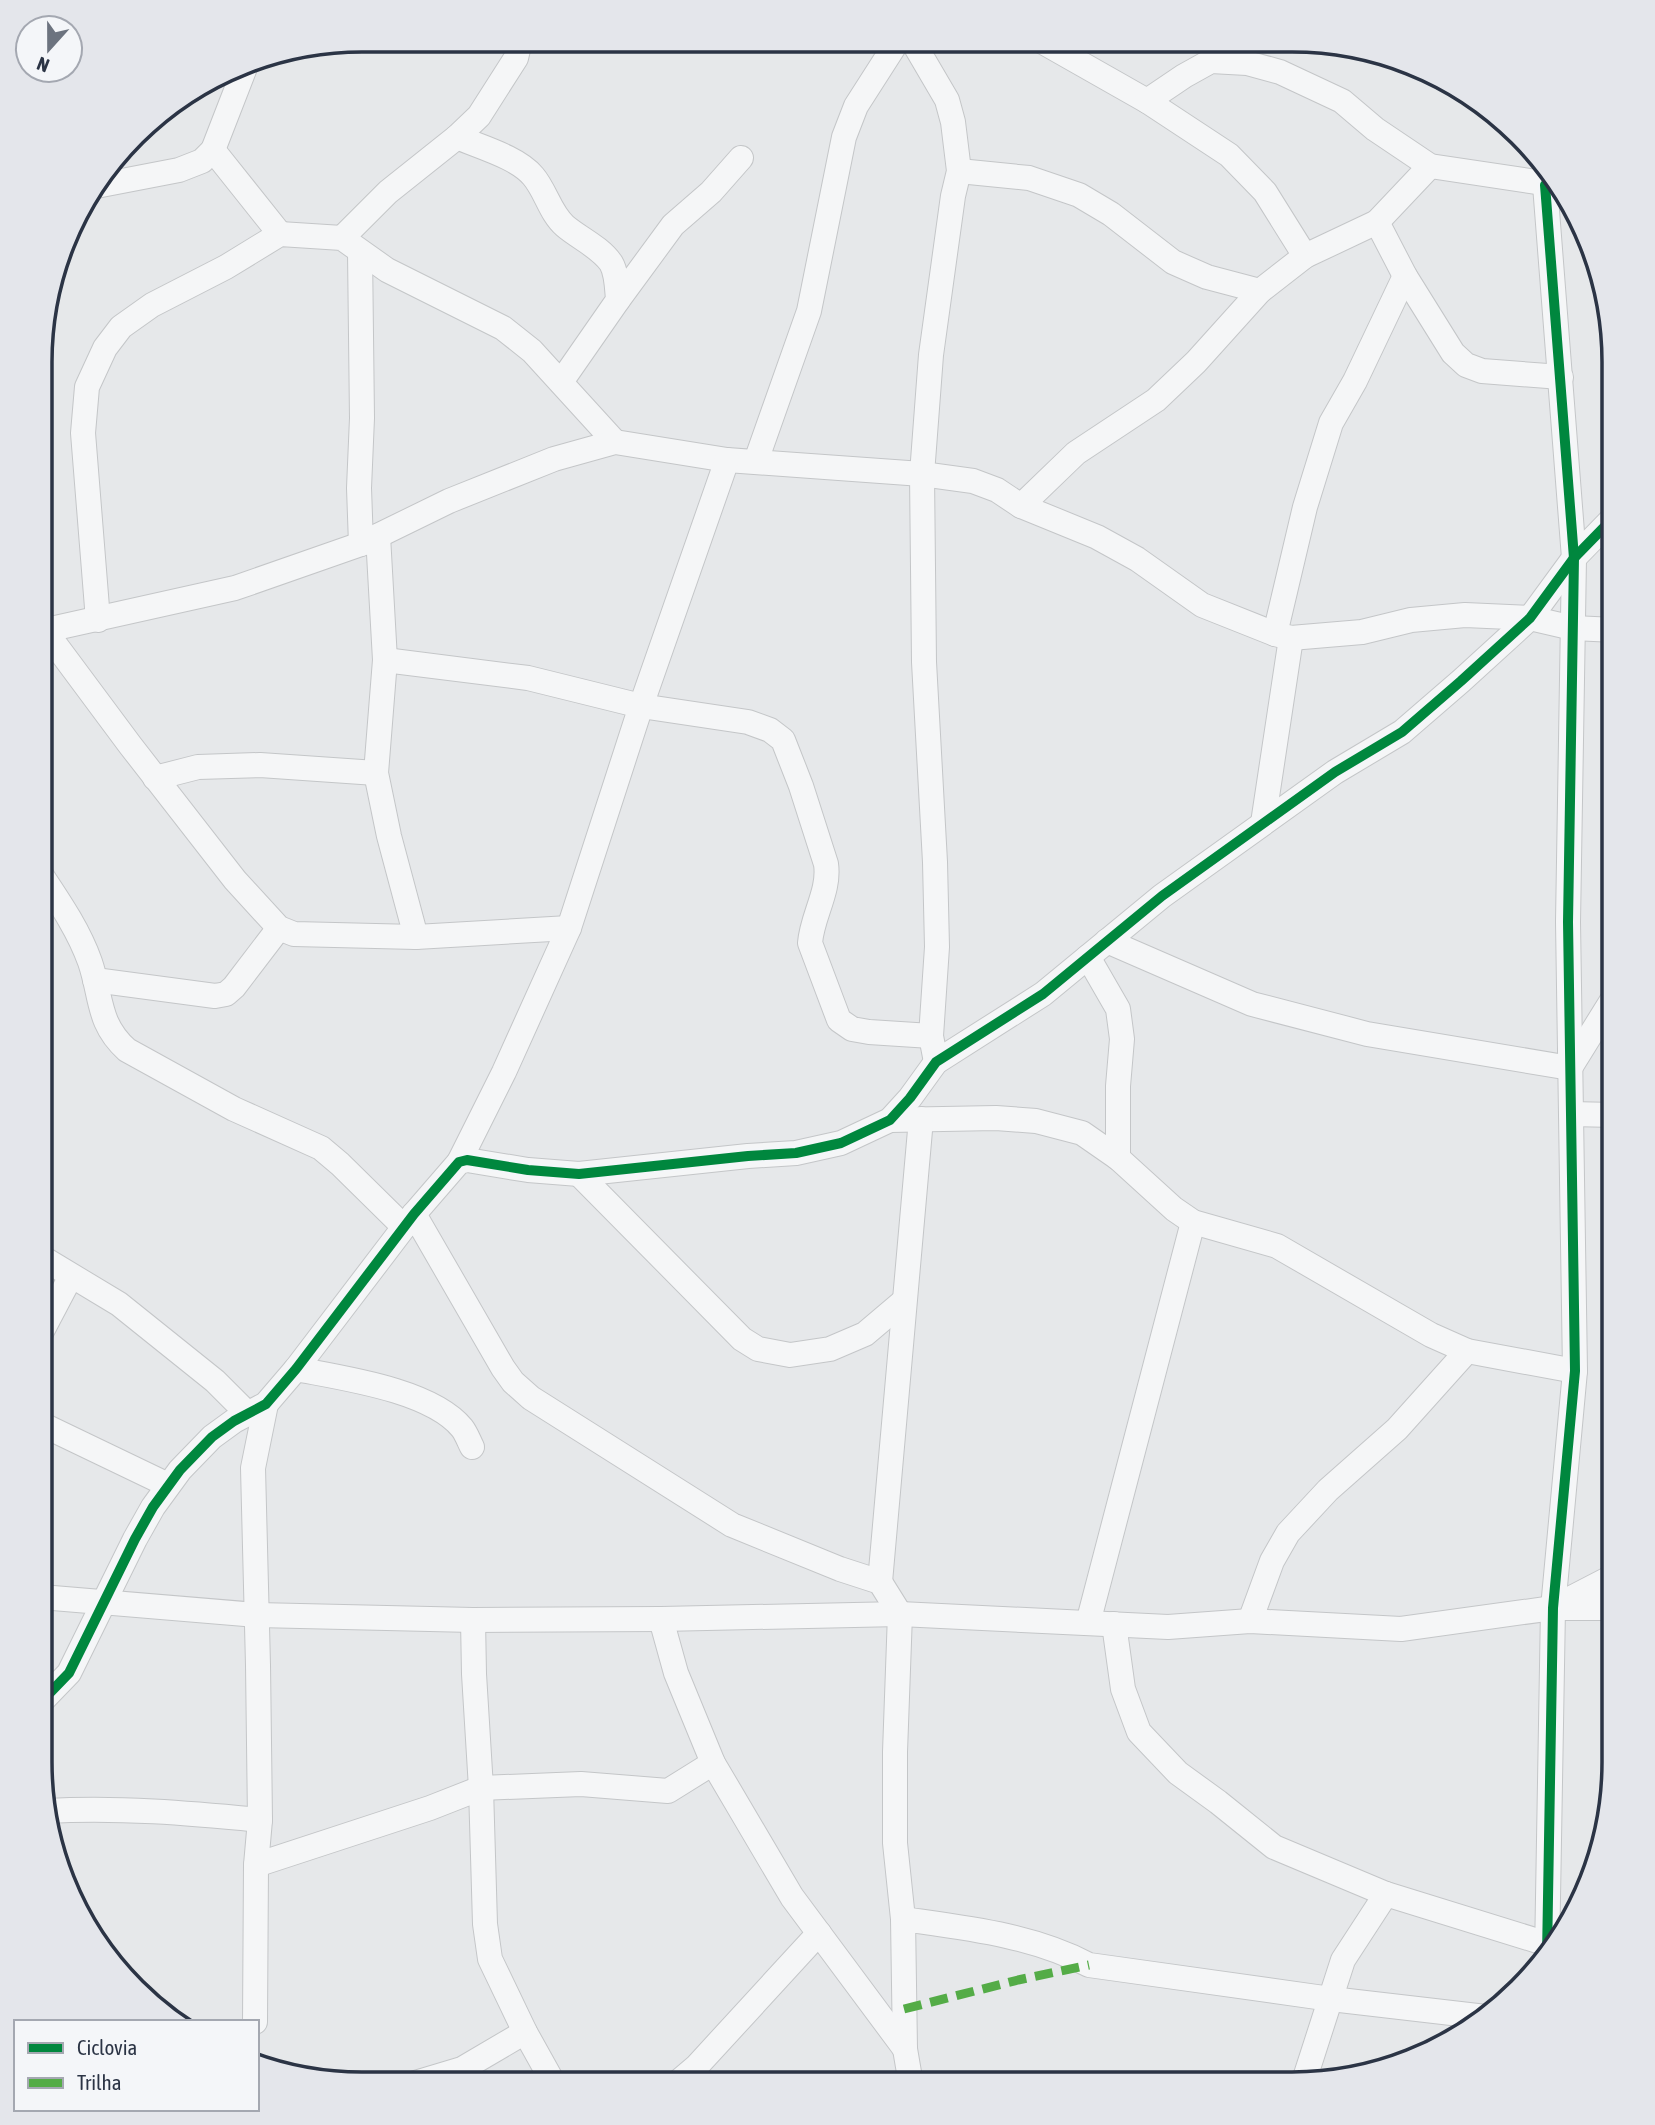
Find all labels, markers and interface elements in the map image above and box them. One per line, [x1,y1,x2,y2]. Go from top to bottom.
north arrow [14,14,84,84]
text: N [34,53,52,77]
legend [14,2020,259,2111]
text: Ciclovia [77,2035,137,2059]
text: Trilha [77,2070,122,2094]

